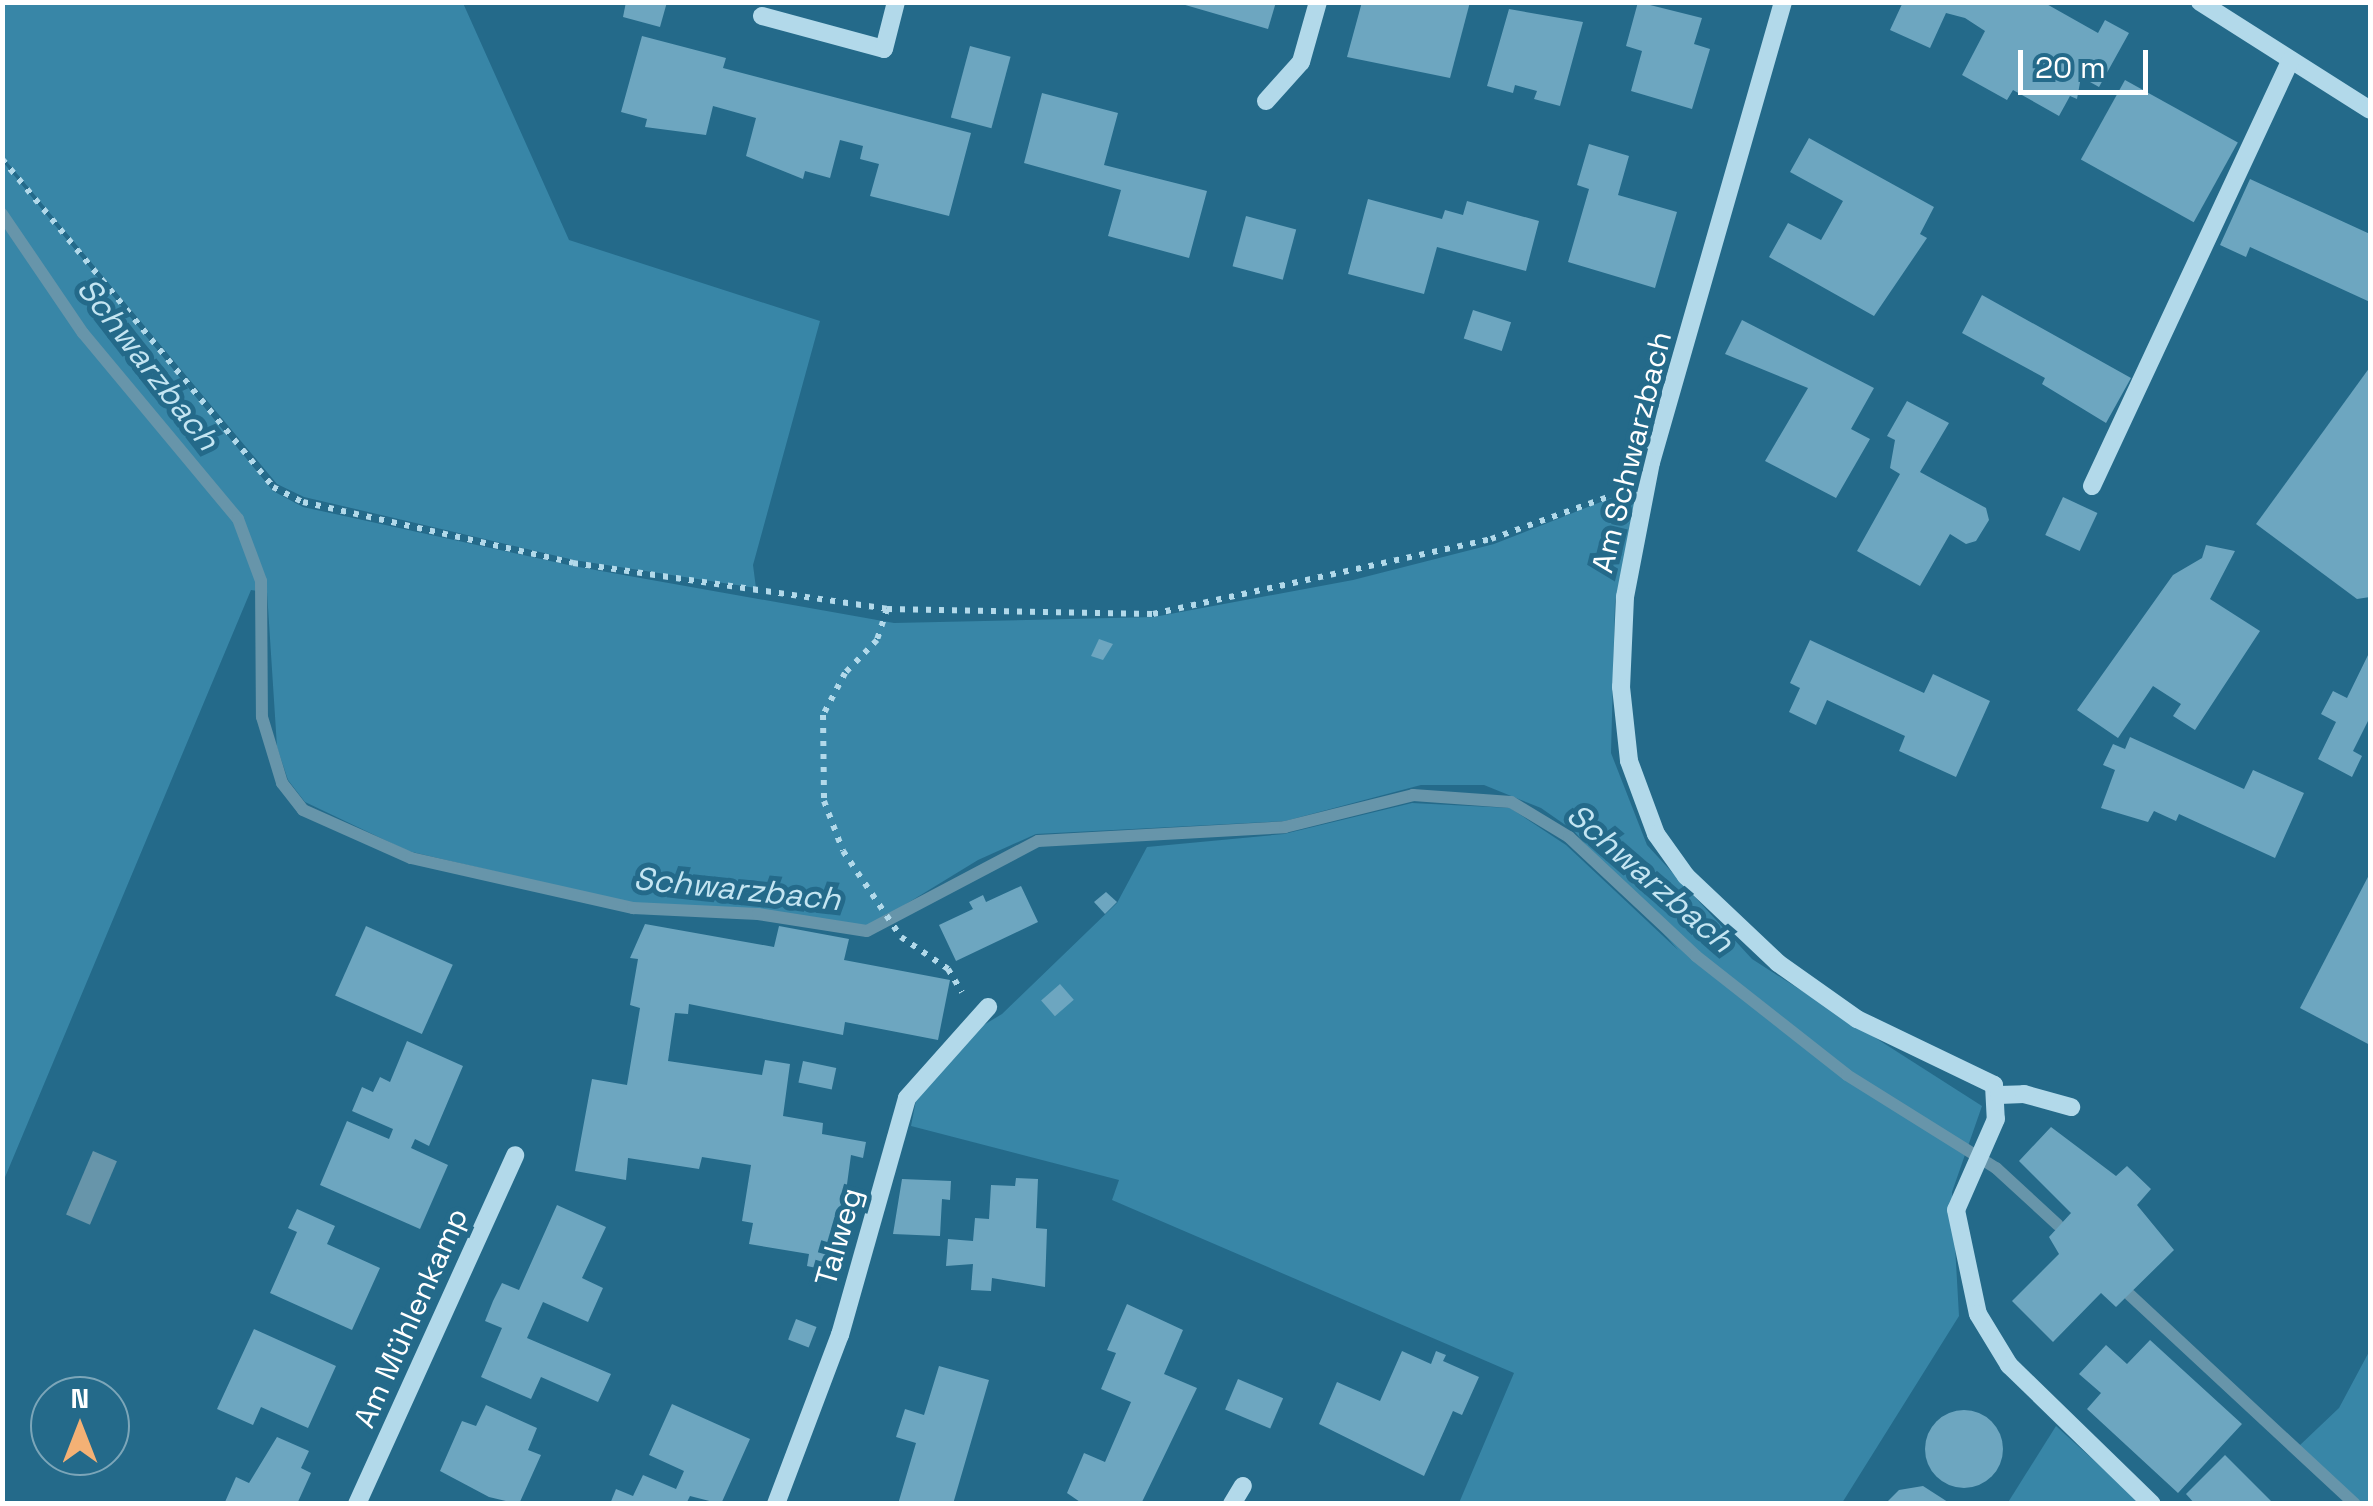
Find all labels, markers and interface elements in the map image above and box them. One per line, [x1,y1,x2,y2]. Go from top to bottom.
scale bar [2023,30,2153,92]
text: 20 m [2035,48,2106,87]
water label: Schwarzbach [69,270,227,458]
street label: Am Schwarzbach [1585,328,1679,576]
water label: Schwarzbach [1559,795,1741,961]
water label: Schwarzbach [632,859,842,919]
street label: Talweg [808,1184,870,1290]
street label: Am Mühlenkamp [346,1203,476,1433]
north arrow [30,1376,130,1476]
text: N [71,1380,89,1416]

